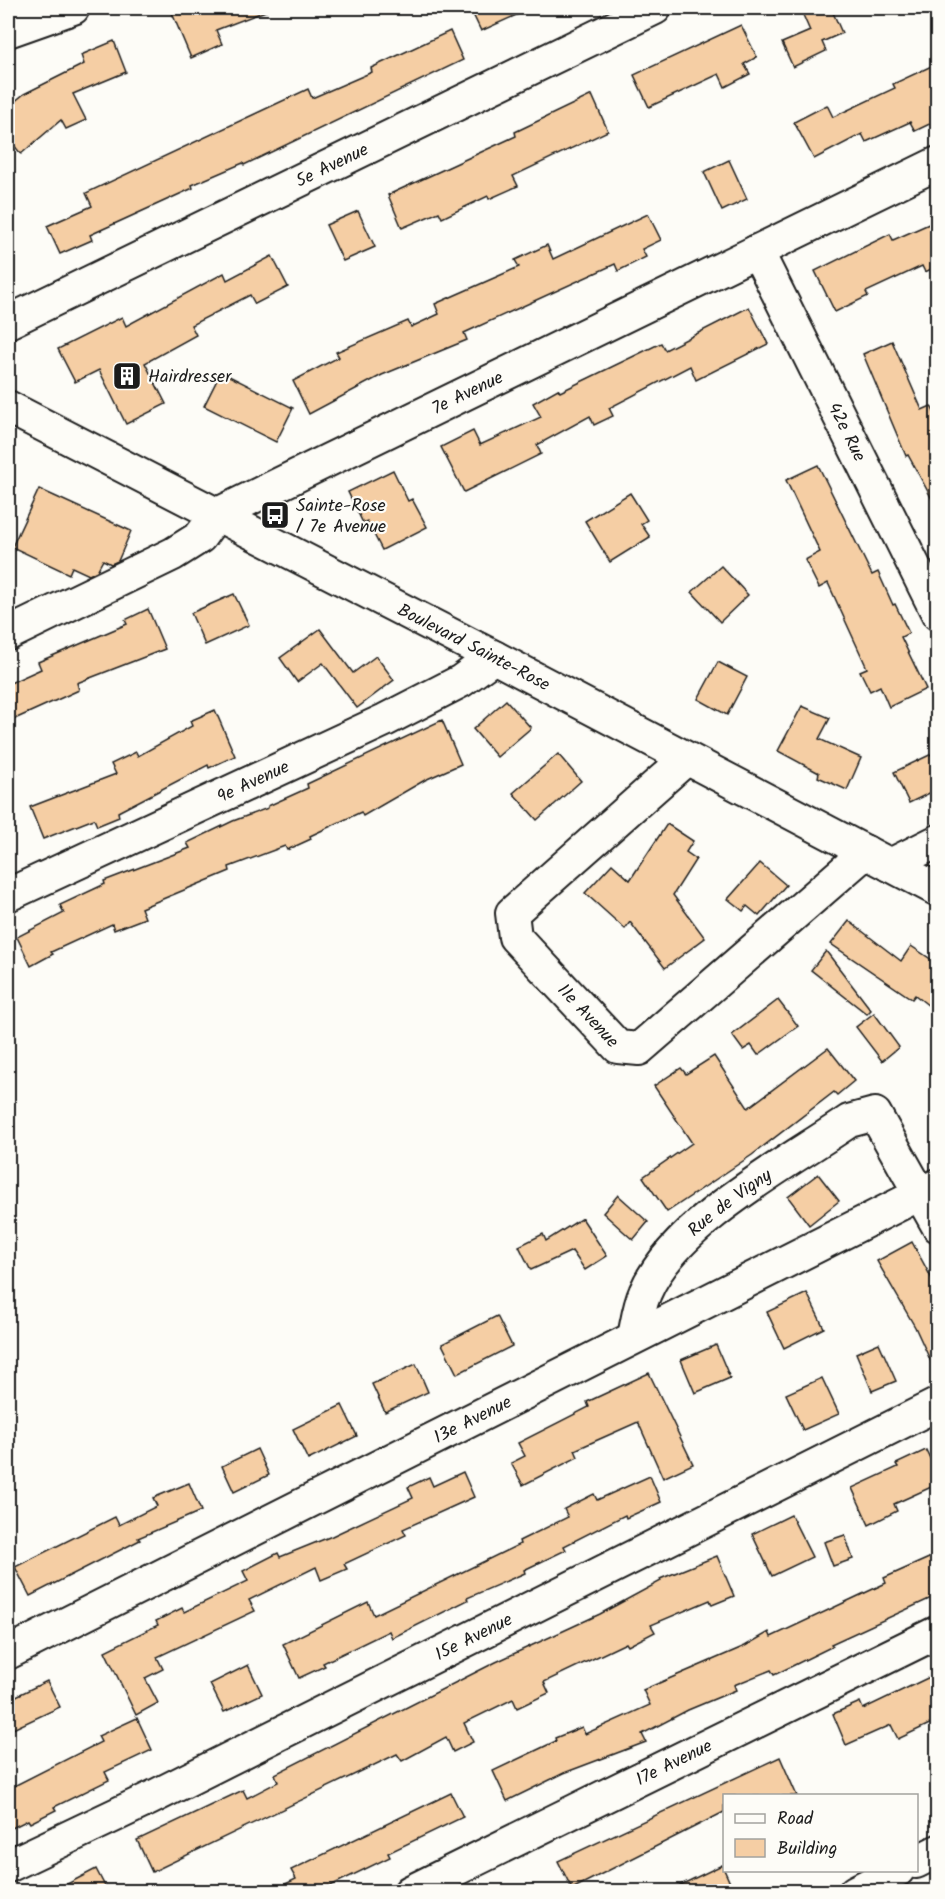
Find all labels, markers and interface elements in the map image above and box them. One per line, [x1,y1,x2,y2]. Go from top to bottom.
street label: 5e Avenue [291,136,374,196]
building icon: Hairdresser [111,360,143,392]
place label: Hairdresser [148,363,232,392]
street label: 7e Avenue [427,364,509,424]
street label: 42e Rue [819,398,873,467]
place label: Sainte-Rose / 7e Avenue [296,492,386,542]
bus stop icon: Sainte-Rose / 7e Avenue [259,499,291,531]
street label: Boulevard Sainte-Rose [392,597,555,700]
street label: 9e Avenue [212,753,295,812]
street label: 11e Avenue [550,977,625,1055]
street label: Rue de Vigny [682,1162,779,1245]
street label: 13e Avenue [429,1389,517,1452]
street label: 15e Avenue [430,1606,518,1670]
street label: 17e Avenue [631,1732,718,1795]
legend [723,1794,918,1872]
text: Road [777,1805,814,1834]
text: Building [777,1835,837,1864]

